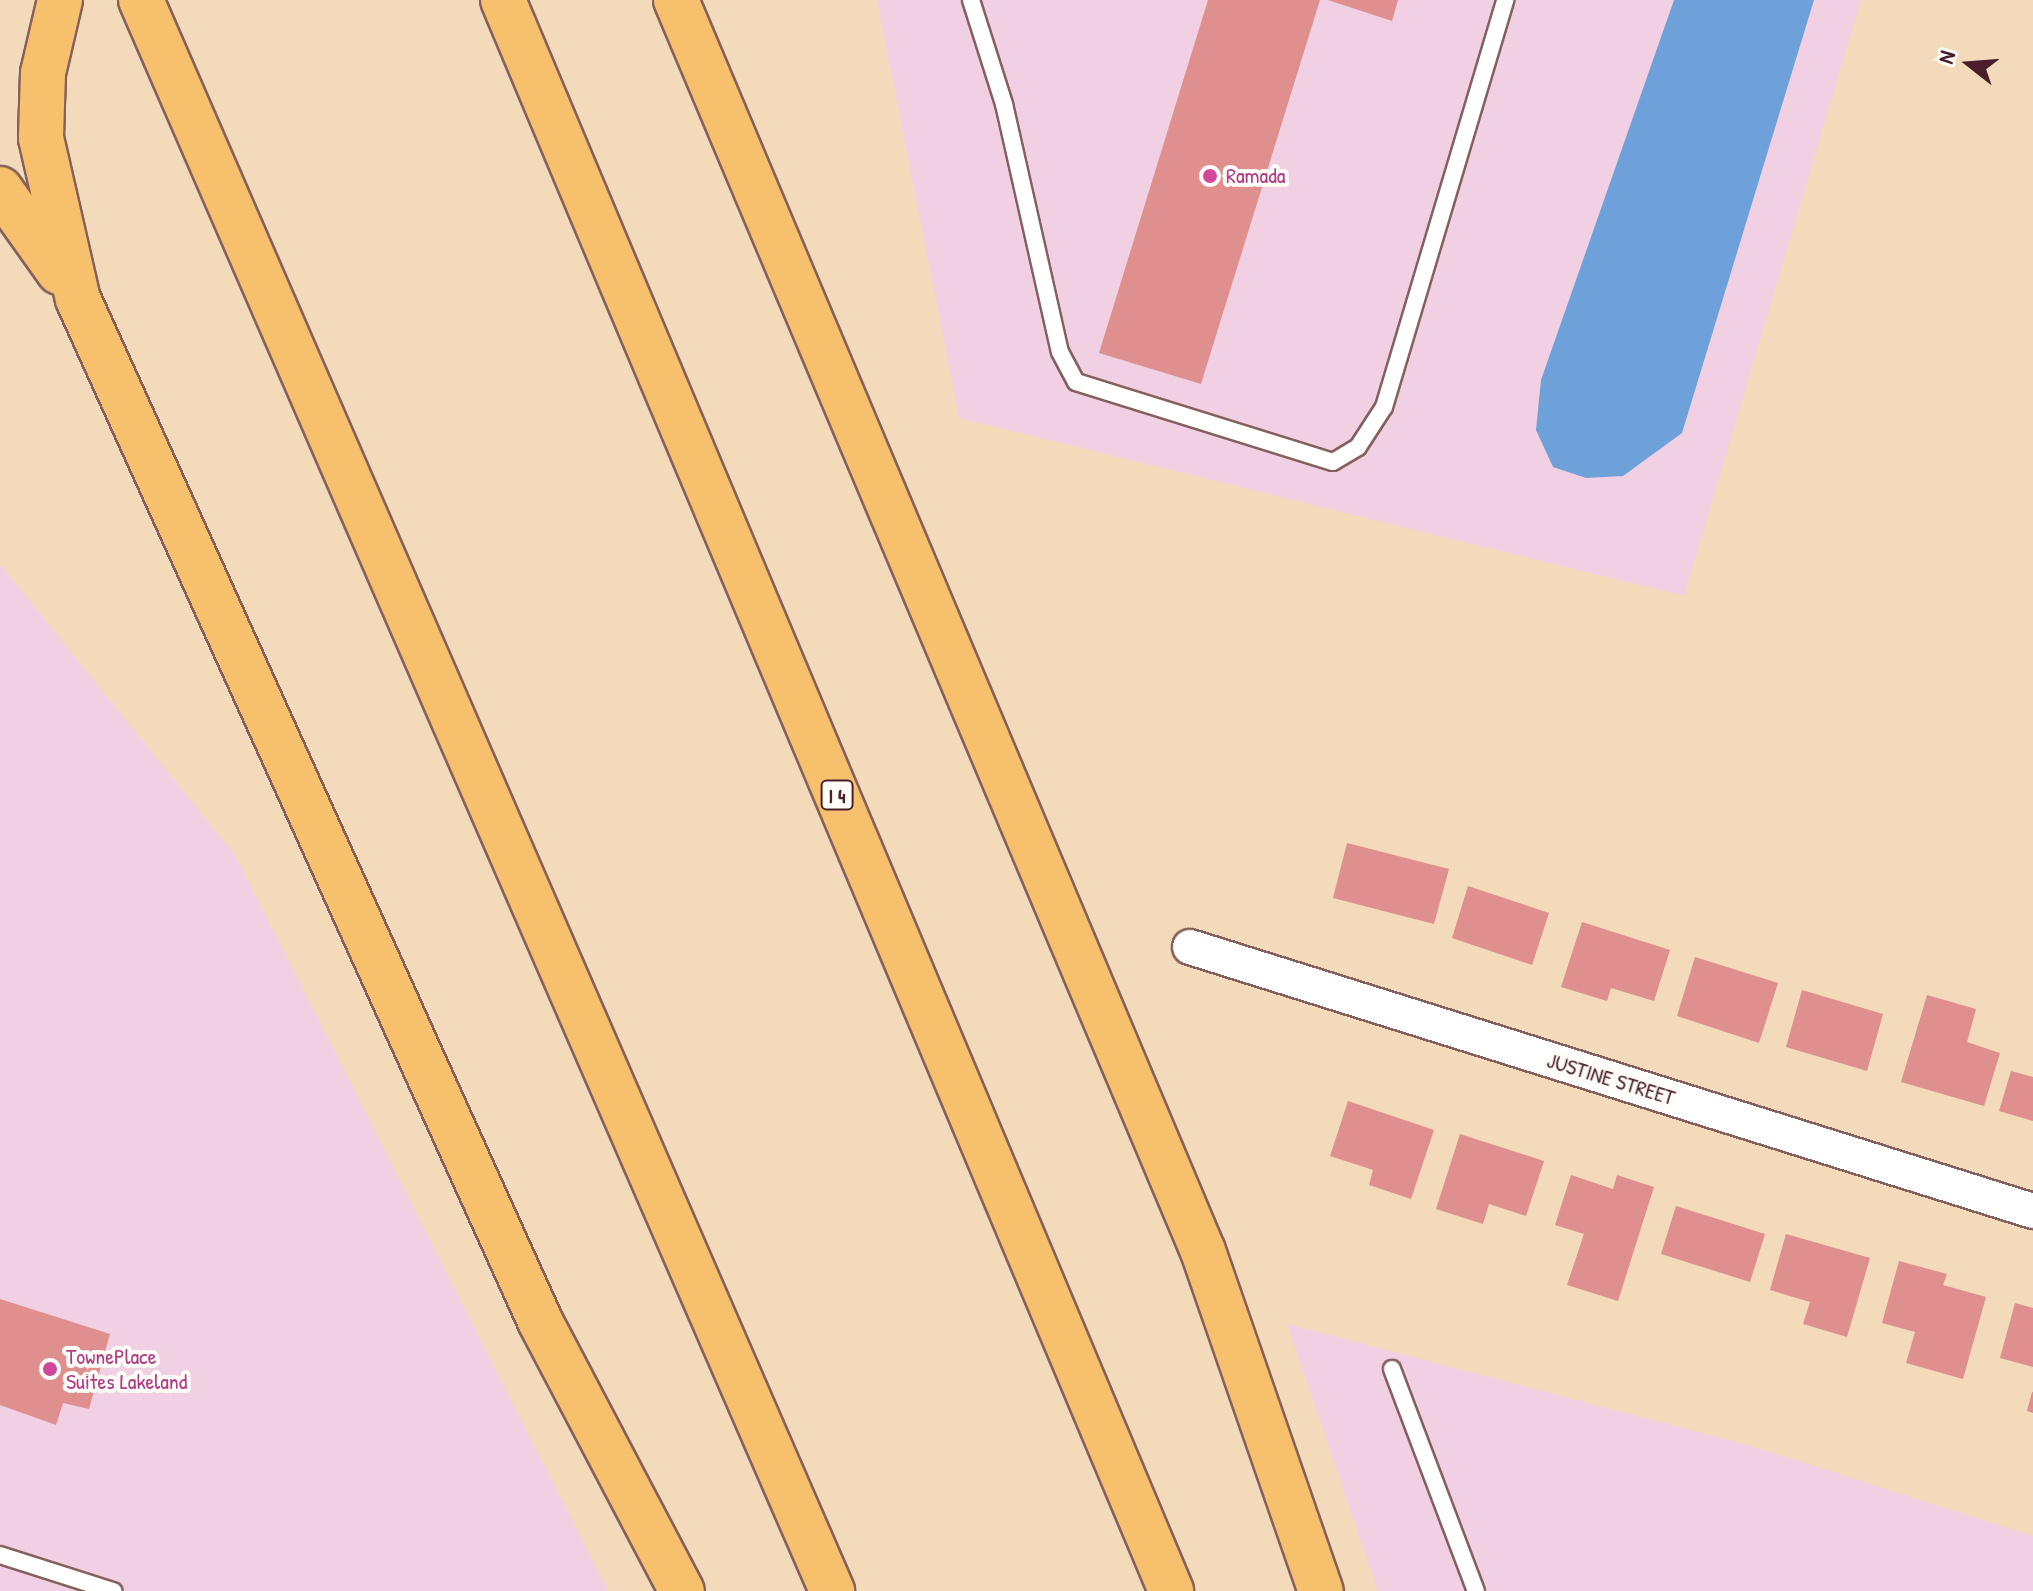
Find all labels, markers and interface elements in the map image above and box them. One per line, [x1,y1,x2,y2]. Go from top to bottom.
north arrow [1929,24,2009,104]
text: N [1930,47,1962,67]
place label: Ramada [1226,163,1285,189]
marker: Ramada [1201,167,1219,185]
road number: I 4 [819,779,855,811]
street label: JUSTINE STREET [1544,1047,1678,1111]
place label: TownePlace Suites Lakeland [66,1343,187,1394]
marker: TownePlace Suites Lakeland [41,1360,59,1378]

